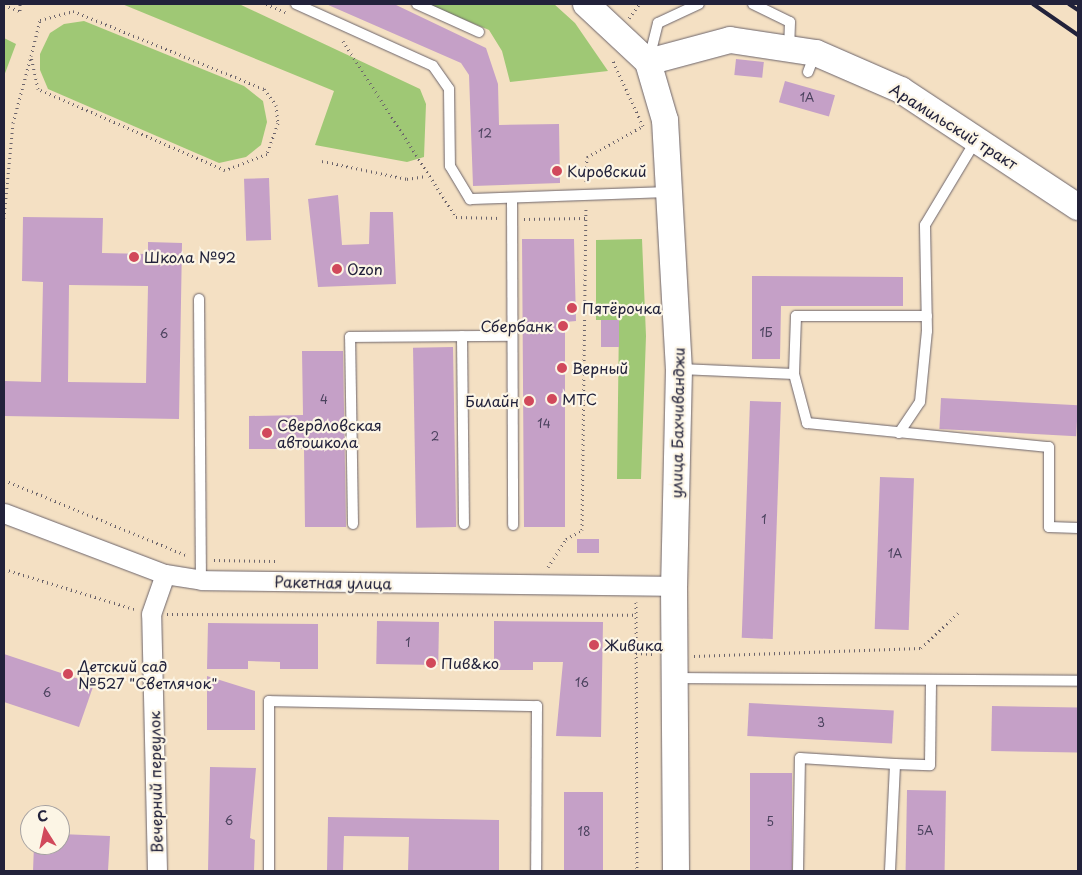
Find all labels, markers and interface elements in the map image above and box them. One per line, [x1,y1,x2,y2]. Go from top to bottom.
street label: Арамильский тракт [887,79,1021,173]
house number: 1А [800,91,814,105]
house number: 12 [478,127,492,141]
place label: Кировский [567,162,647,180]
marker: Кировский [551,165,563,177]
place label: Школа №92 [144,248,237,266]
marker: Школа №92 [128,251,140,263]
place label: Ozon [347,260,383,278]
marker: Ozon [331,263,343,275]
place label: Пятёрочка [582,299,661,317]
marker: Пятёрочка [566,302,578,314]
place label: Сбербанк [481,317,553,335]
marker: Сбербанк [557,320,569,332]
house number: 1Б [759,326,773,340]
house number: 6 [160,327,168,341]
street label: улица Бахчиванджи [667,348,687,498]
place label: Верный [572,359,628,377]
marker: Верный [556,362,568,374]
place label: МТС [562,390,597,408]
place label: Билайн [465,392,519,410]
house number: 4 [320,393,328,407]
marker: МТС [546,393,558,405]
marker: Билайн [523,395,535,407]
place label: Свердловская автошкола [277,415,382,450]
house number: 14 [537,417,551,431]
marker: Свердловская автошкола [261,427,273,439]
house number: 2 [431,430,439,444]
house number: 1 [761,513,767,527]
house number: 1А [888,547,902,561]
street label: Ракетная улица [274,572,392,592]
house number: 1 [405,636,411,650]
place label: Живика [604,636,663,654]
marker: Живика [588,639,600,651]
place label: Пив&ко [441,654,499,672]
place label: Детский сад №527 "Светлячок" [78,656,218,691]
marker: Пив&ко [425,657,437,669]
marker: Детский сад №527 "Светлячок" [62,668,74,680]
house number: 16 [575,676,589,690]
house number: 6 [43,686,51,700]
street label: Вечерний переулок [145,711,165,853]
house number: 3 [817,716,825,730]
text: С [35,804,49,827]
north arrow [20,805,70,855]
house number: 6 [225,814,233,828]
house number: 5 [766,815,774,829]
house number: 5А [917,824,933,838]
house number: 18 [578,825,590,839]

